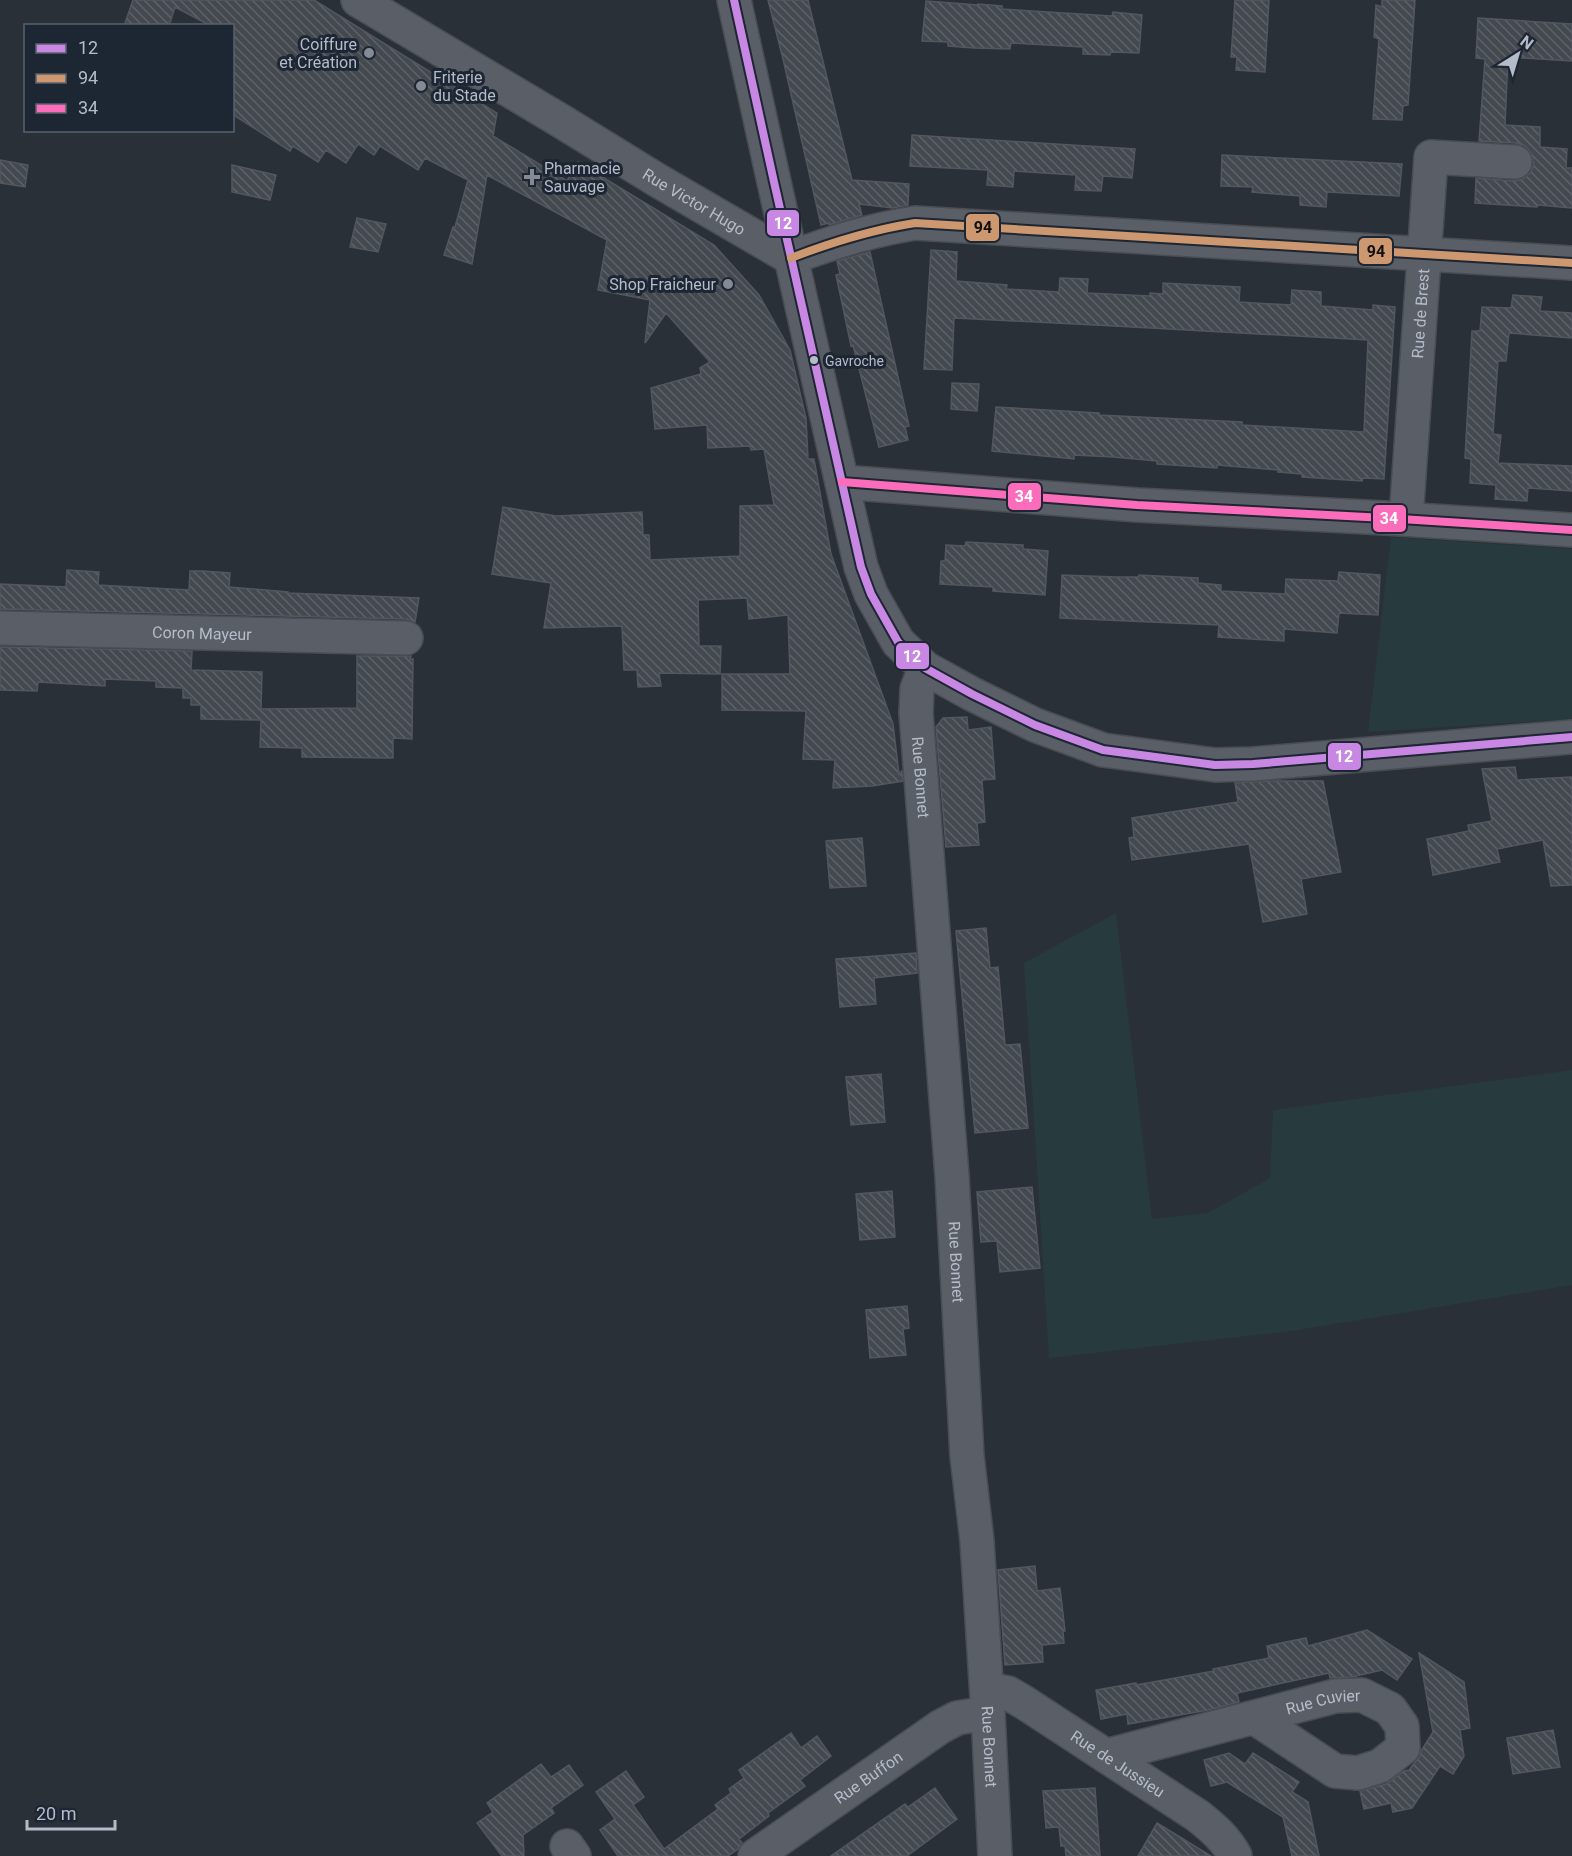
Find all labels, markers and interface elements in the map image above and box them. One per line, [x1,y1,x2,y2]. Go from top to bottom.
legend [24,24,234,132]
north arrow [1488,24,1548,84]
text: N [1516,31,1537,53]
place label: Coiffure et Création [279,35,357,72]
text: 12 [78,37,98,58]
marker: Coiffure et Création [362,46,376,60]
text: 94 [78,67,98,88]
place label: Friterie du Stade [433,68,496,105]
marker: Friterie du Stade [414,79,428,93]
text: 34 [78,97,98,118]
place label: Pharmacie Sauvage [544,159,621,196]
street label: Rue Victor Hugo [639,165,749,239]
marker: Pharmacie Sauvage [525,170,539,184]
line badge: 12 [766,209,800,237]
line badge: 94 [965,213,1000,242]
text: 12 [774,214,792,233]
text: 94 [974,218,992,237]
line badge: 94 [1358,237,1393,265]
text: 94 [1367,242,1385,261]
street label: Rue de Brest [1408,268,1433,359]
place label: Shop Fraicheur [609,275,717,294]
marker: Shop Fraicheur [721,277,735,291]
place label: Gavroche [825,353,884,369]
marker: Gavroche [808,354,820,366]
line badge: 34 [1007,482,1042,511]
text: 34 [1015,487,1033,506]
line badge: 34 [1372,504,1407,533]
text: 34 [1380,509,1398,528]
street label: Coron Mayeur [152,623,252,644]
line badge: 12 [895,642,930,670]
text: 12 [903,647,921,666]
street label: Rue Bonnet [908,736,933,819]
line badge: 12 [1327,742,1362,771]
text: 12 [1335,747,1353,766]
street label: Rue Bonnet [944,1221,968,1303]
street label: Rue Cuvier [1284,1686,1361,1719]
street label: Rue Bonnet [978,1705,1001,1788]
street label: Rue de Jussieu [1067,1727,1168,1802]
street label: Rue Buffon [831,1747,906,1808]
scale bar [27,1793,116,1831]
text: 20 m [36,1803,76,1824]

